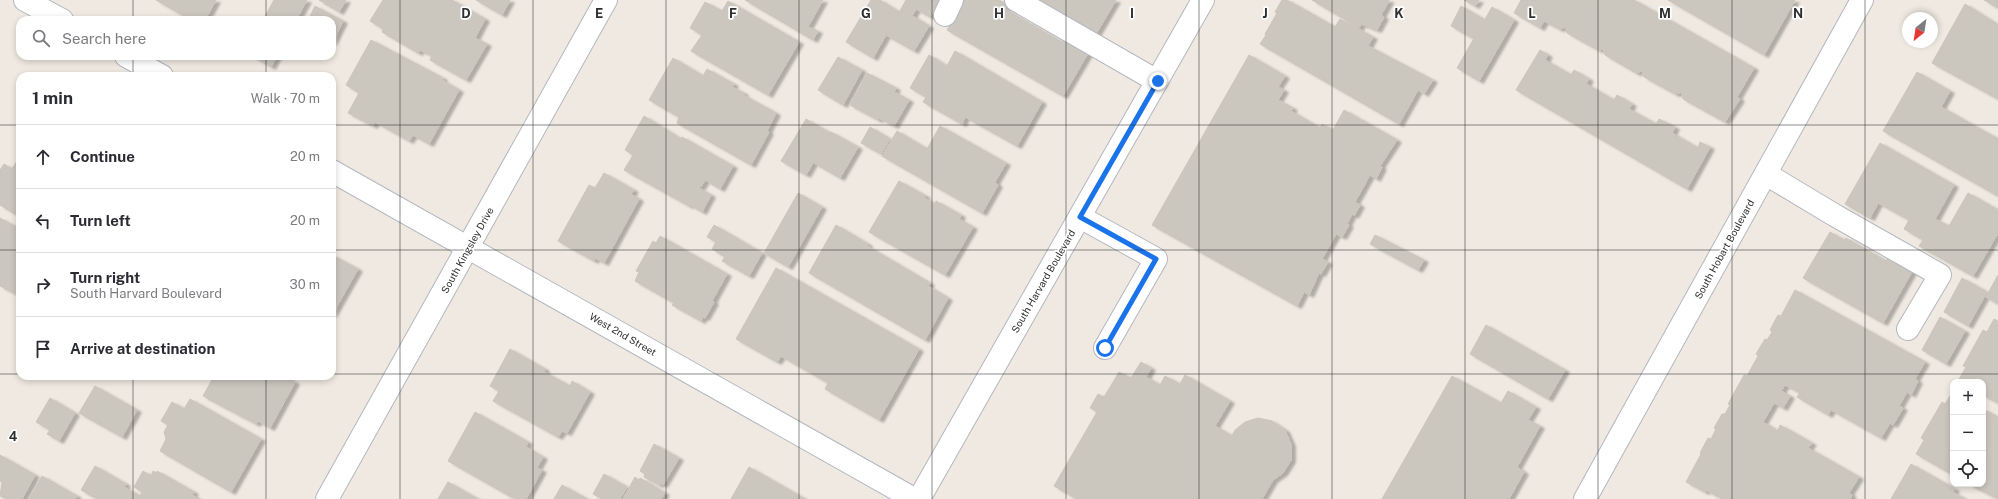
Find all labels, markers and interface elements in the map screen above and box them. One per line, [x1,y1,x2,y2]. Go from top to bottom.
text: D [461,6,471,21]
text: E [595,6,603,21]
text: F [729,6,737,21]
text: G [861,6,871,21]
text: H [994,6,1004,21]
text: I [1130,6,1134,21]
text: J [1262,6,1268,21]
text: K [1394,6,1404,21]
text: L [1528,6,1536,21]
text: M [1659,6,1671,21]
text: N [1793,6,1803,21]
north arrow [1902,12,1938,48]
search box [16,16,336,60]
icon: search [30,27,52,49]
text: Search here [62,30,146,47]
route end [1149,72,1167,90]
text: 1 min [32,88,73,108]
text: Walk · 70 m [251,91,320,106]
icon: ahead [32,146,54,168]
text: Continue [70,148,135,165]
text: 20 m [290,149,320,164]
street label: South Hobart Boulevard [1692,197,1756,301]
street label: South Kingsley Drive [438,205,496,295]
icon: left [32,210,54,232]
text: Turn left [70,212,131,229]
text: 20 m [290,213,320,228]
street label: South Harvard Boulevard [1009,227,1077,335]
text: Turn right [70,269,140,286]
icon: right [32,274,54,296]
text: 30 m [290,277,320,292]
text: South Harvard Boulevard [70,286,222,301]
street label: West 2nd Street [587,310,659,358]
icon: arrive [32,338,54,360]
route start [1096,339,1114,357]
text: Arrive at destination [70,340,215,357]
map controls [1950,379,1986,487]
button: + [1950,379,1986,415]
button: − [1950,415,1986,451]
text: 4 [9,429,18,444]
button: locate [1950,451,1986,487]

